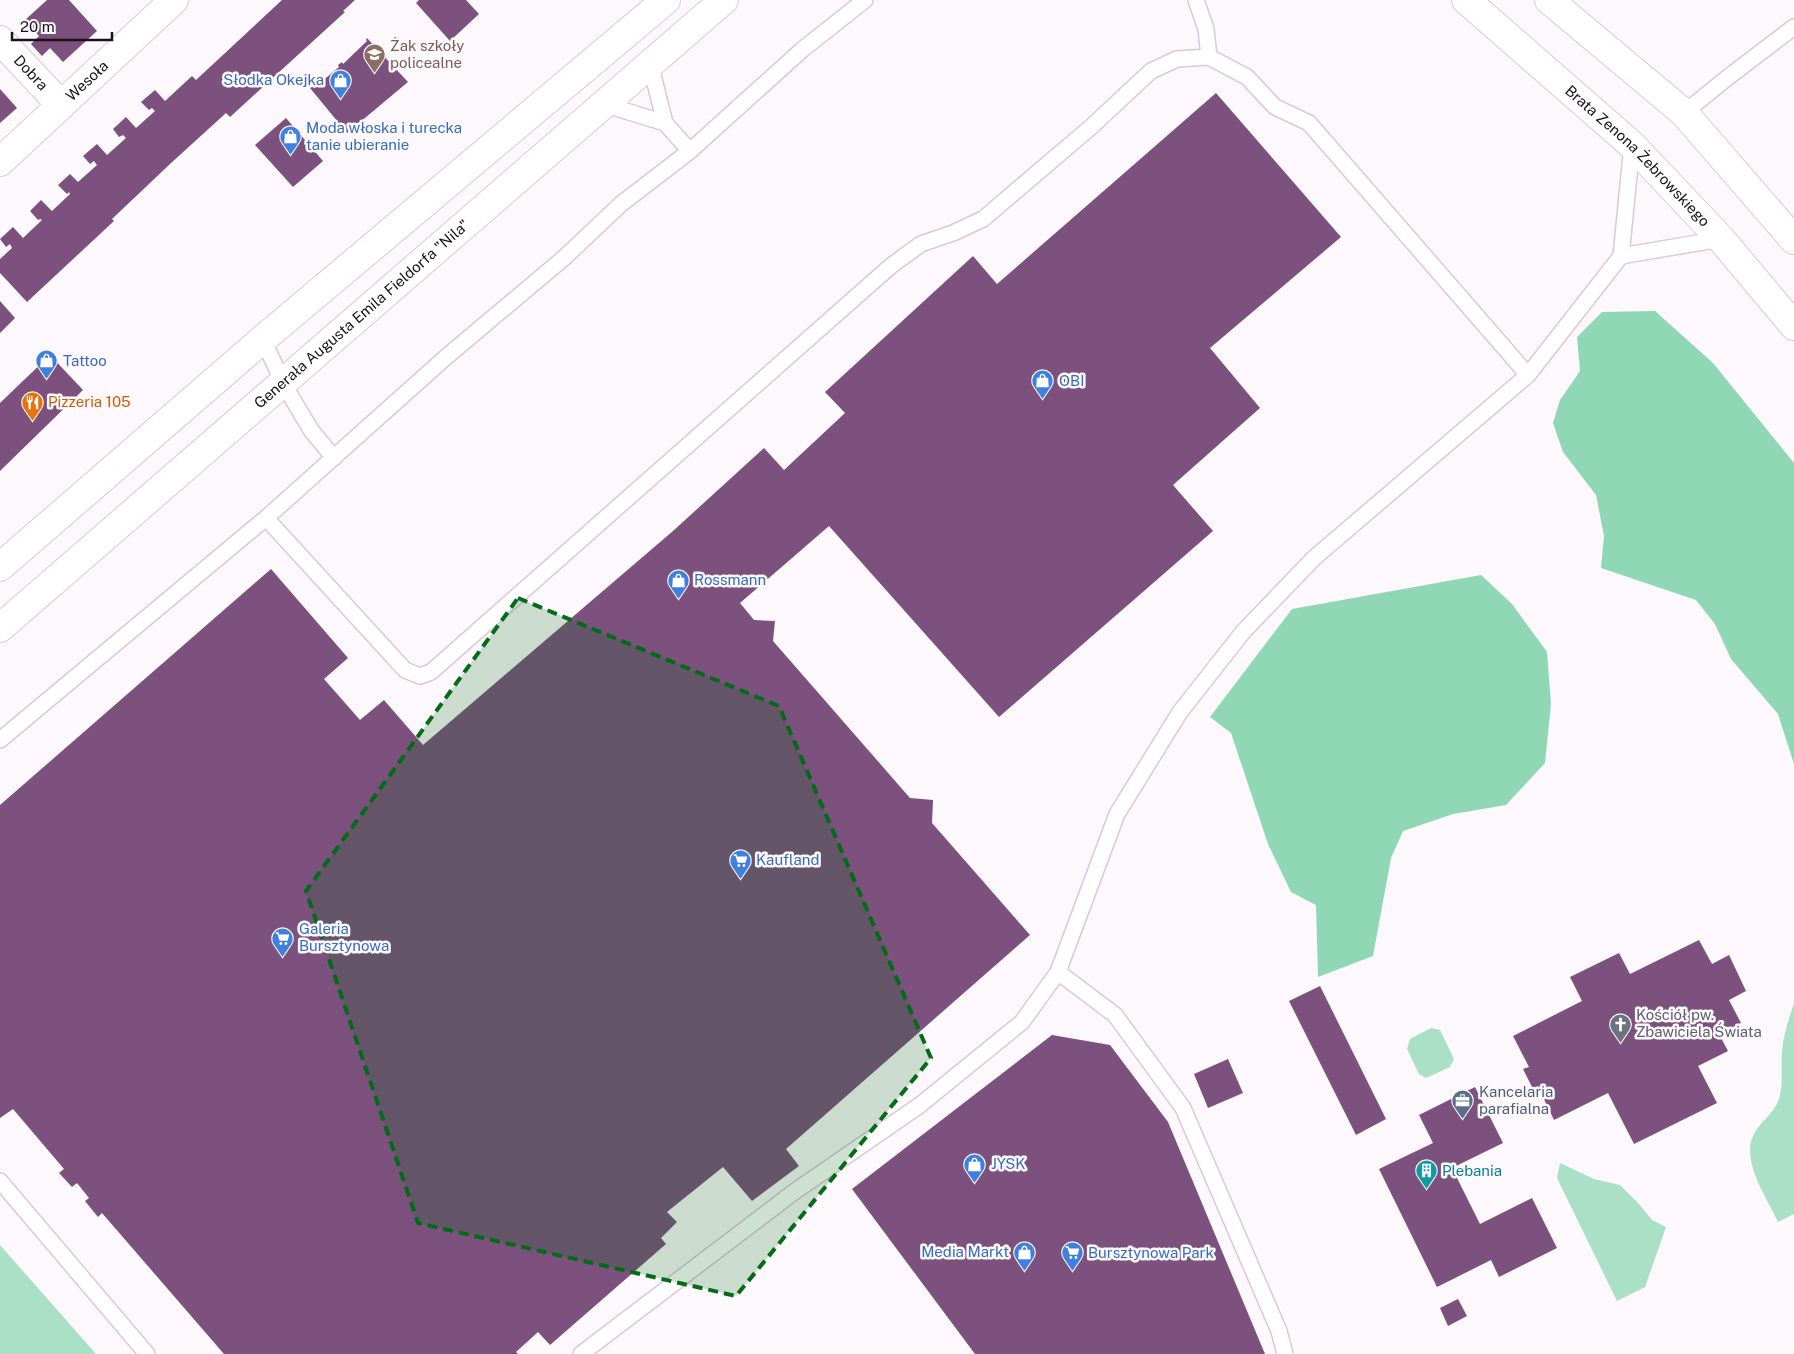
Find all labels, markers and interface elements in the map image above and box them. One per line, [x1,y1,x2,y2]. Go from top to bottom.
scale bar [12,10,112,42]
text: 20 m [20,18,55,35]
place label: Żak szkoły policealne [390,36,464,71]
school or university icon: Żak szkoły policealne [362,43,386,74]
street label: Dobra [11,51,52,94]
street label: Wesoła [62,57,111,104]
shop icon: Słodka Okejka [328,68,352,99]
place label: Słodka Okejka [223,71,324,88]
street label: Brata Zenona Żebrowskiego [1562,82,1714,230]
place label: Moda włoska i turecka tanie ubieranie [306,119,462,153]
shop icon: Moda włoska i turecka tanie ubieranie [278,125,302,156]
street label: Generała Augusta Emila Fieldorfa "Nila" [251,216,472,412]
shop icon: Tattoo [35,349,59,380]
place label: Tattoo [63,352,107,369]
shop icon: OBI [1031,369,1055,400]
place label: OBI [1059,372,1084,389]
restaurant icon: Pizzeria 105 [20,390,44,421]
place label: Pizzeria 105 [48,393,131,410]
shop icon: Rossmann [666,568,690,599]
place label: Rossmann [694,571,766,588]
supermarket icon: Kaufland [728,848,752,879]
place label: Kaufland [756,851,819,868]
place label: Galeria Bursztynowa [299,920,389,954]
supermarket icon: Galeria Bursztynowa [271,926,295,957]
place label: Kościół pw. Zbawiciela Świata [1636,1006,1762,1040]
church icon: Kościół pw. Zbawiciela Świata [1608,1012,1632,1043]
place label: Kancelaria parafialna [1479,1083,1553,1117]
office icon: Kancelaria parafialna [1451,1089,1475,1120]
shop icon: JYSK [963,1152,987,1183]
place label: JYSK [991,1155,1026,1172]
building icon: Plebania [1414,1159,1438,1190]
place label: Plebania [1442,1162,1502,1179]
shop icon: Media Markt [1013,1240,1037,1271]
supermarket icon: Bursztynowa Park [1060,1241,1084,1272]
place label: Media Markt [921,1243,1009,1260]
place label: Bursztynowa Park [1088,1244,1214,1261]

